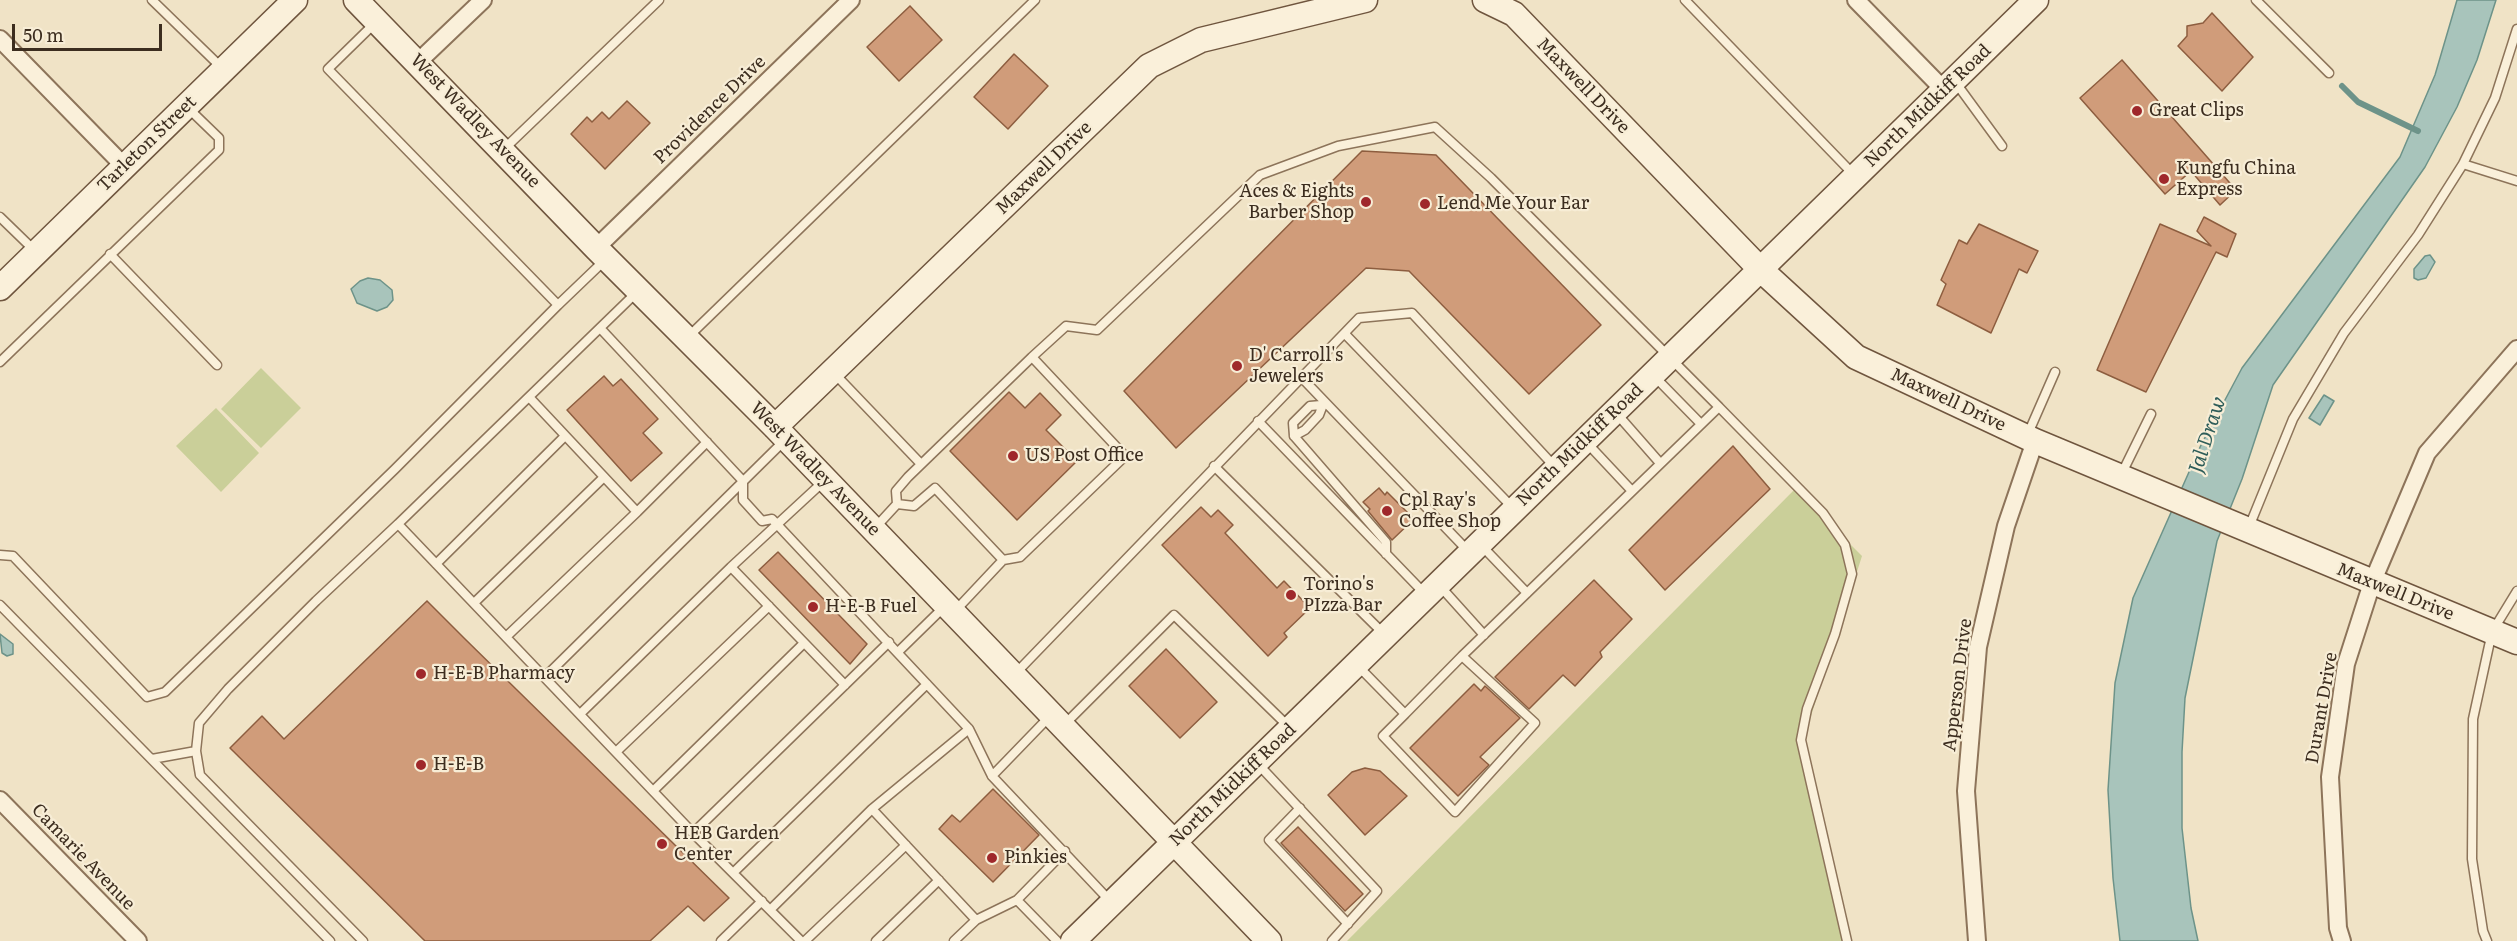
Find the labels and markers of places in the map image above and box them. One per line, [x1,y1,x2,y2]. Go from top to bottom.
place label: Great Clips [2149,100,2244,122]
marker: Great Clips [2130,104,2144,118]
place label: Kungfu China Express [2176,158,2296,201]
marker: Kungfu China Express [2157,172,2171,186]
place label: Aces & Eights Barber Shop [1239,181,1354,224]
place label: Lend Me Your Ear [1437,193,1589,215]
marker: Aces & Eights Barber Shop [1359,195,1373,209]
marker: Lend Me Your Ear [1418,197,1432,211]
place label: D' Carroll's Jewelers [1249,345,1343,388]
marker: D' Carroll's Jewelers [1230,359,1244,373]
place label: US Post Office [1025,445,1144,467]
marker: US Post Office [1006,449,1020,463]
place label: Cpl Ray's Coffee Shop [1399,490,1501,532]
marker: Cpl Ray's Coffee Shop [1380,504,1394,518]
place label: Torino's PIzza Bar [1303,574,1382,616]
marker: Torino's PIzza Bar [1284,588,1298,602]
place label: H-E-B Fuel [825,596,917,618]
marker: H-E-B Fuel [806,600,820,614]
place label: H-E-B Pharmacy [433,663,575,685]
marker: H-E-B Pharmacy [414,667,428,681]
place label: H-E-B [433,754,484,776]
marker: H-E-B [414,758,428,772]
place label: HEB Garden Center [674,823,779,866]
marker: HEB Garden Center [655,837,669,851]
place label: Pinkies [1004,847,1067,869]
marker: Pinkies [985,851,999,865]

